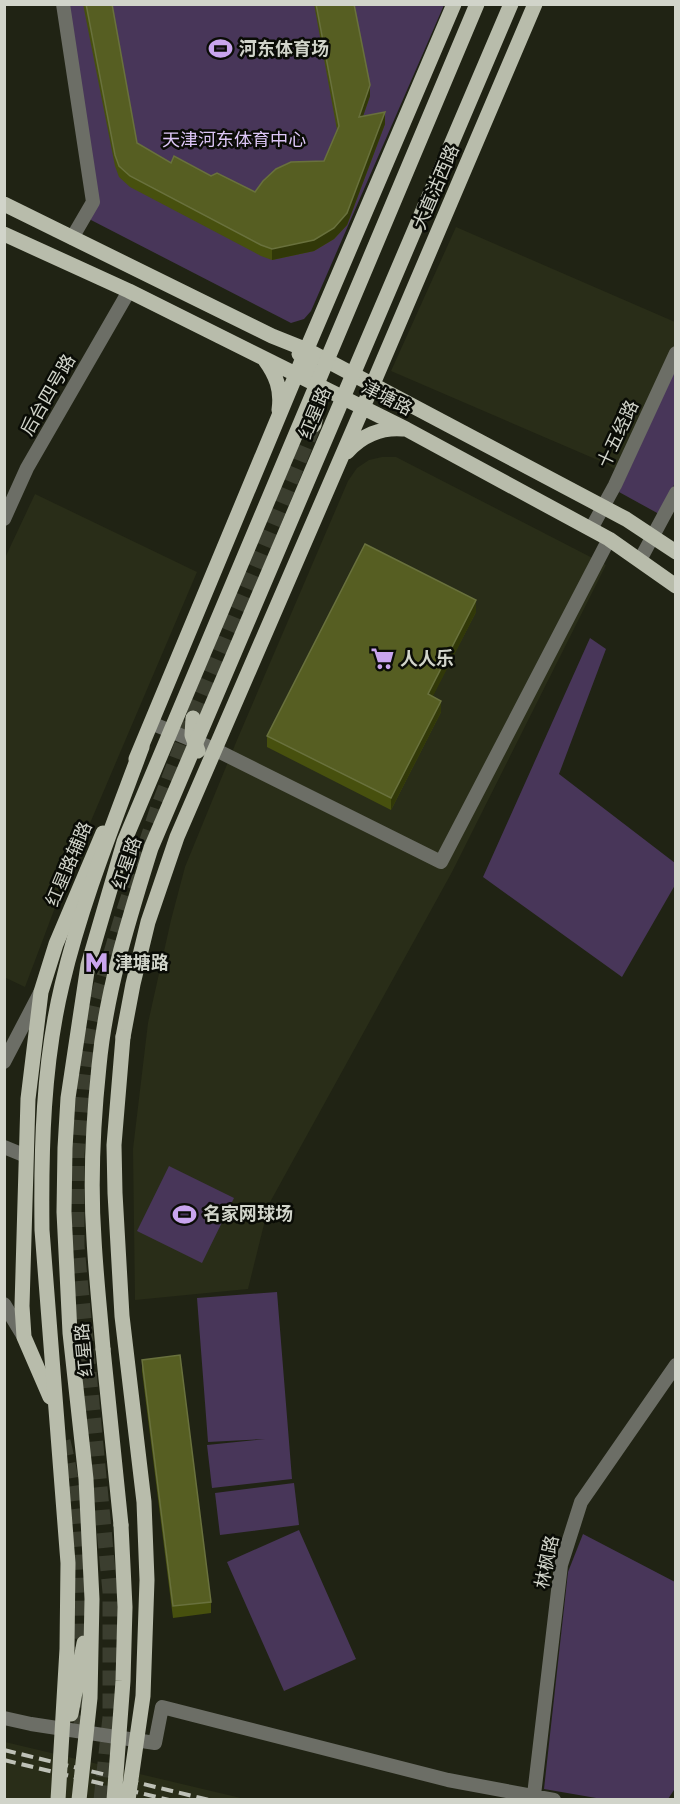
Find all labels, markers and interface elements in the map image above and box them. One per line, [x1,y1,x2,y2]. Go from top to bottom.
sports icon: 河东体育场 [208,36,234,62]
place label: 河东体育场 [239,38,329,59]
park label: 天津河东体育中心 [162,129,306,150]
street label: 大直沽西路 [408,141,463,232]
street label: 后台四号路 [16,351,79,439]
street label: 津塘路 [358,376,416,419]
street label: 红星路 [294,384,335,442]
street label: 十五经路 [593,397,642,471]
supermarket icon: 人人乐 [369,646,395,672]
place label: 人人乐 [400,648,454,669]
street label: 红星路辅路 [41,818,96,909]
street label: 红星路 [108,834,145,892]
metro station icon: 津塘路 [84,950,110,976]
place label: 津塘路 [115,952,169,973]
sports icon: 名家网球场 [172,1201,198,1227]
place label: 名家网球场 [203,1203,293,1224]
street label: 红星路 [71,1322,96,1378]
street label: 林枫路 [531,1533,562,1590]

